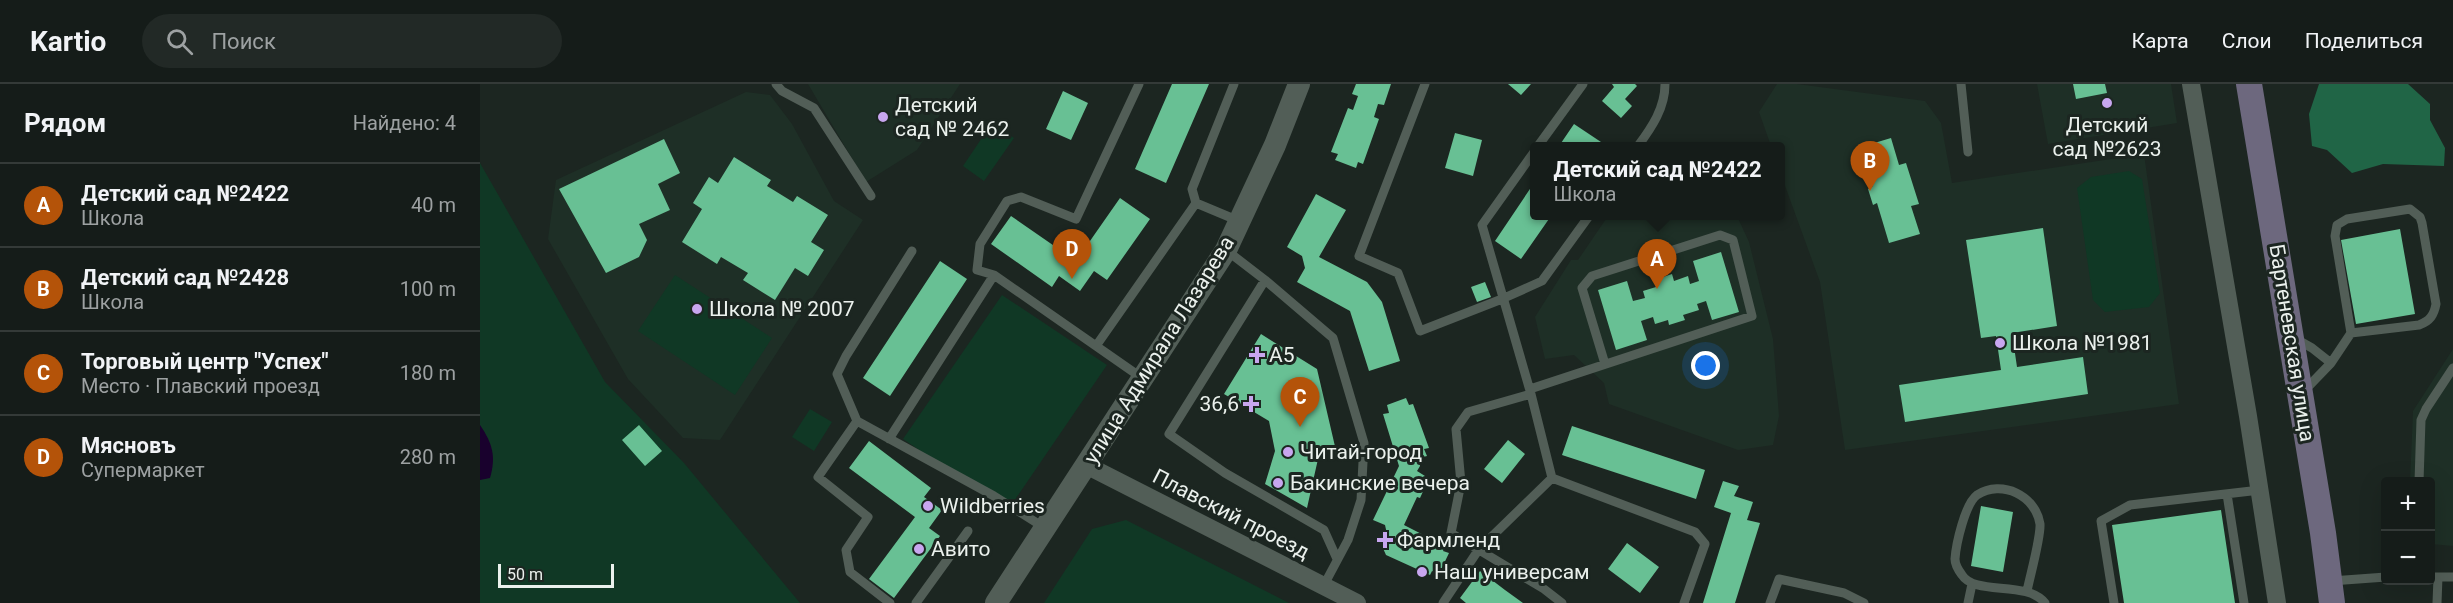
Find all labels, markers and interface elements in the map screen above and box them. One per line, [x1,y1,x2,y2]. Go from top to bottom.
search box [142,14,562,68]
text: Kartio [30,25,106,58]
icon: search [163,25,196,58]
text: Поиск [211,29,276,54]
text: Карта [2132,29,2189,53]
text: Слои [2222,29,2272,53]
text: Поделиться [2305,29,2423,53]
place label: Детский сад № 2462 [895,93,1010,141]
marker: Детский сад №2623 [2100,96,2114,110]
text: Рядом [24,108,106,138]
marker: Детский сад № 2462 [876,110,890,124]
text: Найдено: 4 [353,111,456,135]
place label: Детский сад №2623 [2052,113,2162,161]
pin: B [1850,141,1890,191]
popup [1530,142,1785,220]
text: Детский сад №2422 [1553,157,1762,182]
text: Детский сад №2422 [81,181,289,206]
text: Школа [1553,182,1617,206]
text: A [37,193,50,217]
text: 40 m [411,193,456,217]
text: Школа [81,206,144,230]
pin: D [1052,230,1092,279]
street label: улица Адмирала Лазарева [1079,232,1239,468]
pin: A [1638,240,1676,289]
street label: Бартеневская улица [2265,243,2319,443]
text: Детский сад №2428 [81,265,289,290]
text: B [37,277,50,301]
text: 100 m [400,277,456,301]
text: Школа [81,290,144,314]
place label: Школа № 2007 [709,297,855,321]
marker: Школа № 2007 [690,302,704,316]
place label: Школа №1981 [2012,331,2152,355]
marker: Школа №1981 [1993,336,2007,350]
place label: А5 [1269,343,1295,367]
marker: А5 [1250,348,1264,362]
text: Торговый центр "Успех" [81,349,329,374]
your location [1691,351,1720,380]
text: C [37,361,50,385]
text: 180 m [400,361,456,385]
text: Место · Плавский проезд [81,374,320,398]
pin: C [1280,378,1320,427]
place label: 36,6 [1199,392,1239,416]
marker: 36,6 [1244,397,1258,411]
text: Мясновъ [81,433,176,458]
place label: Читай-город [1300,440,1422,464]
text: D [37,445,50,469]
text: 280 m [400,445,456,469]
marker: Читай-город [1281,445,1295,459]
text: Супермаркет [81,458,205,482]
street label: Плавский проезд [1149,464,1314,564]
place label: Бакинские вечера [1290,471,1470,495]
marker: Бакинские вечера [1271,476,1285,490]
map controls [2381,477,2435,585]
button: + [2381,477,2435,531]
place label: Wildberries [940,494,1045,518]
marker: Wildberries [921,499,935,513]
place label: Фармленд [1397,528,1500,552]
button: − [2381,531,2435,585]
marker: Фармленд [1378,533,1392,547]
place label: Авито [931,537,990,561]
marker: Авито [912,542,926,556]
place label: Наш универсам [1434,560,1590,584]
scale bar [498,561,614,588]
text: 50 m [507,565,543,584]
marker: Наш универсам [1415,565,1429,579]

